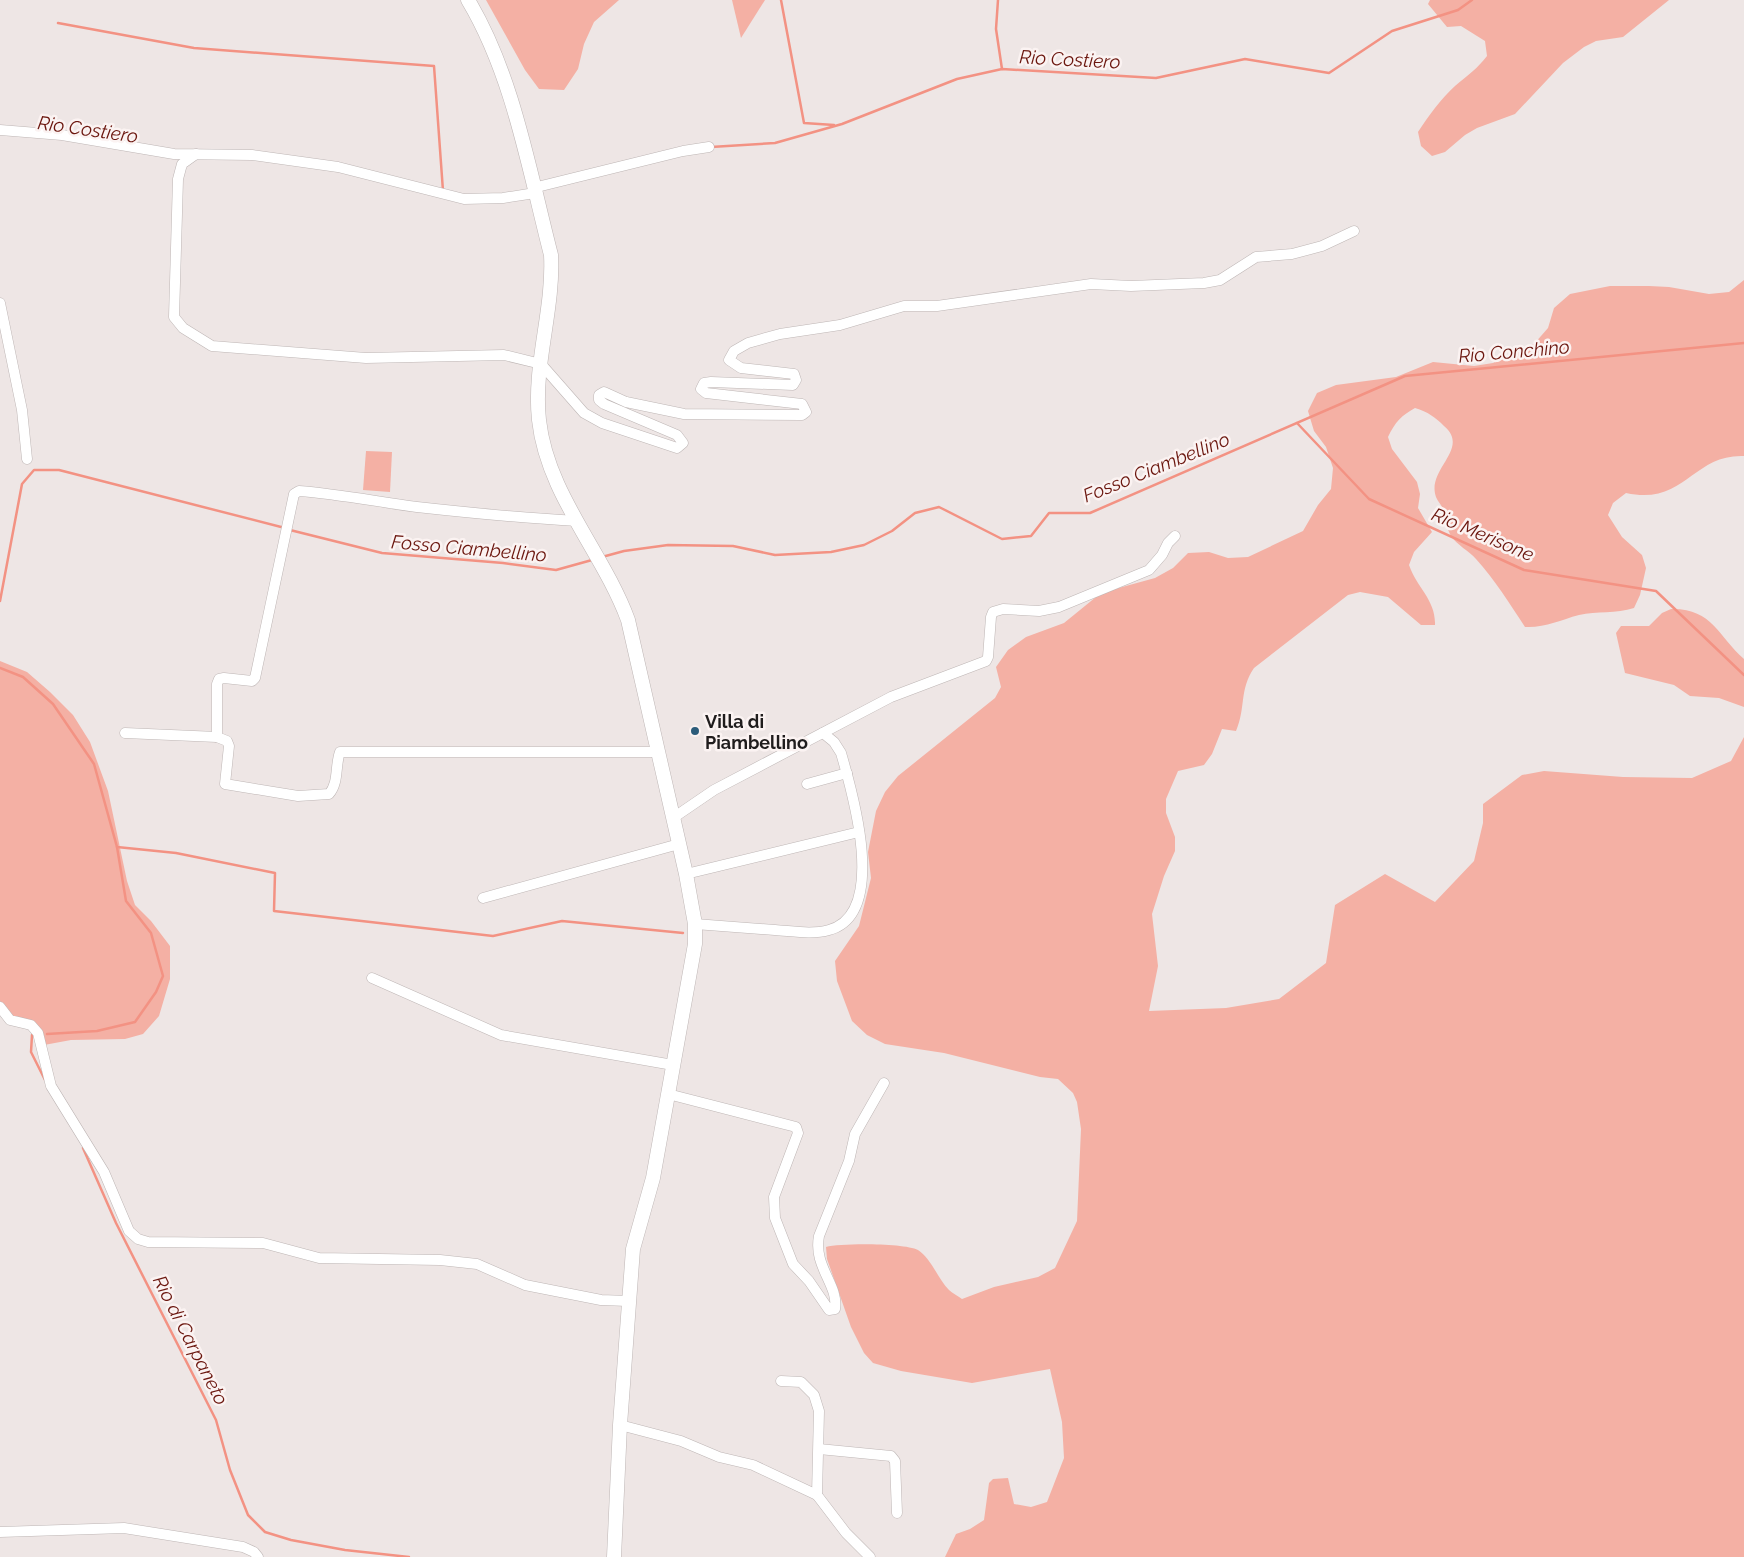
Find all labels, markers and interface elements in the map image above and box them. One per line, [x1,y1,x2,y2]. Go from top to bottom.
water label: Rio Costiero [1019,45,1121,73]
water label: Rio Costiero [36,111,140,147]
water label: Rio Conchino [1457,335,1571,367]
water label: Fosso Ciambellino [1080,428,1233,506]
water label: Rio Merisone [1429,503,1537,565]
water label: Fosso Ciambellino [390,530,548,566]
place label: Villa di Piambellino [705,711,808,753]
marker: Villa di Piambellino [689,725,701,737]
water label: Rio di Carpaneto [149,1272,233,1408]

